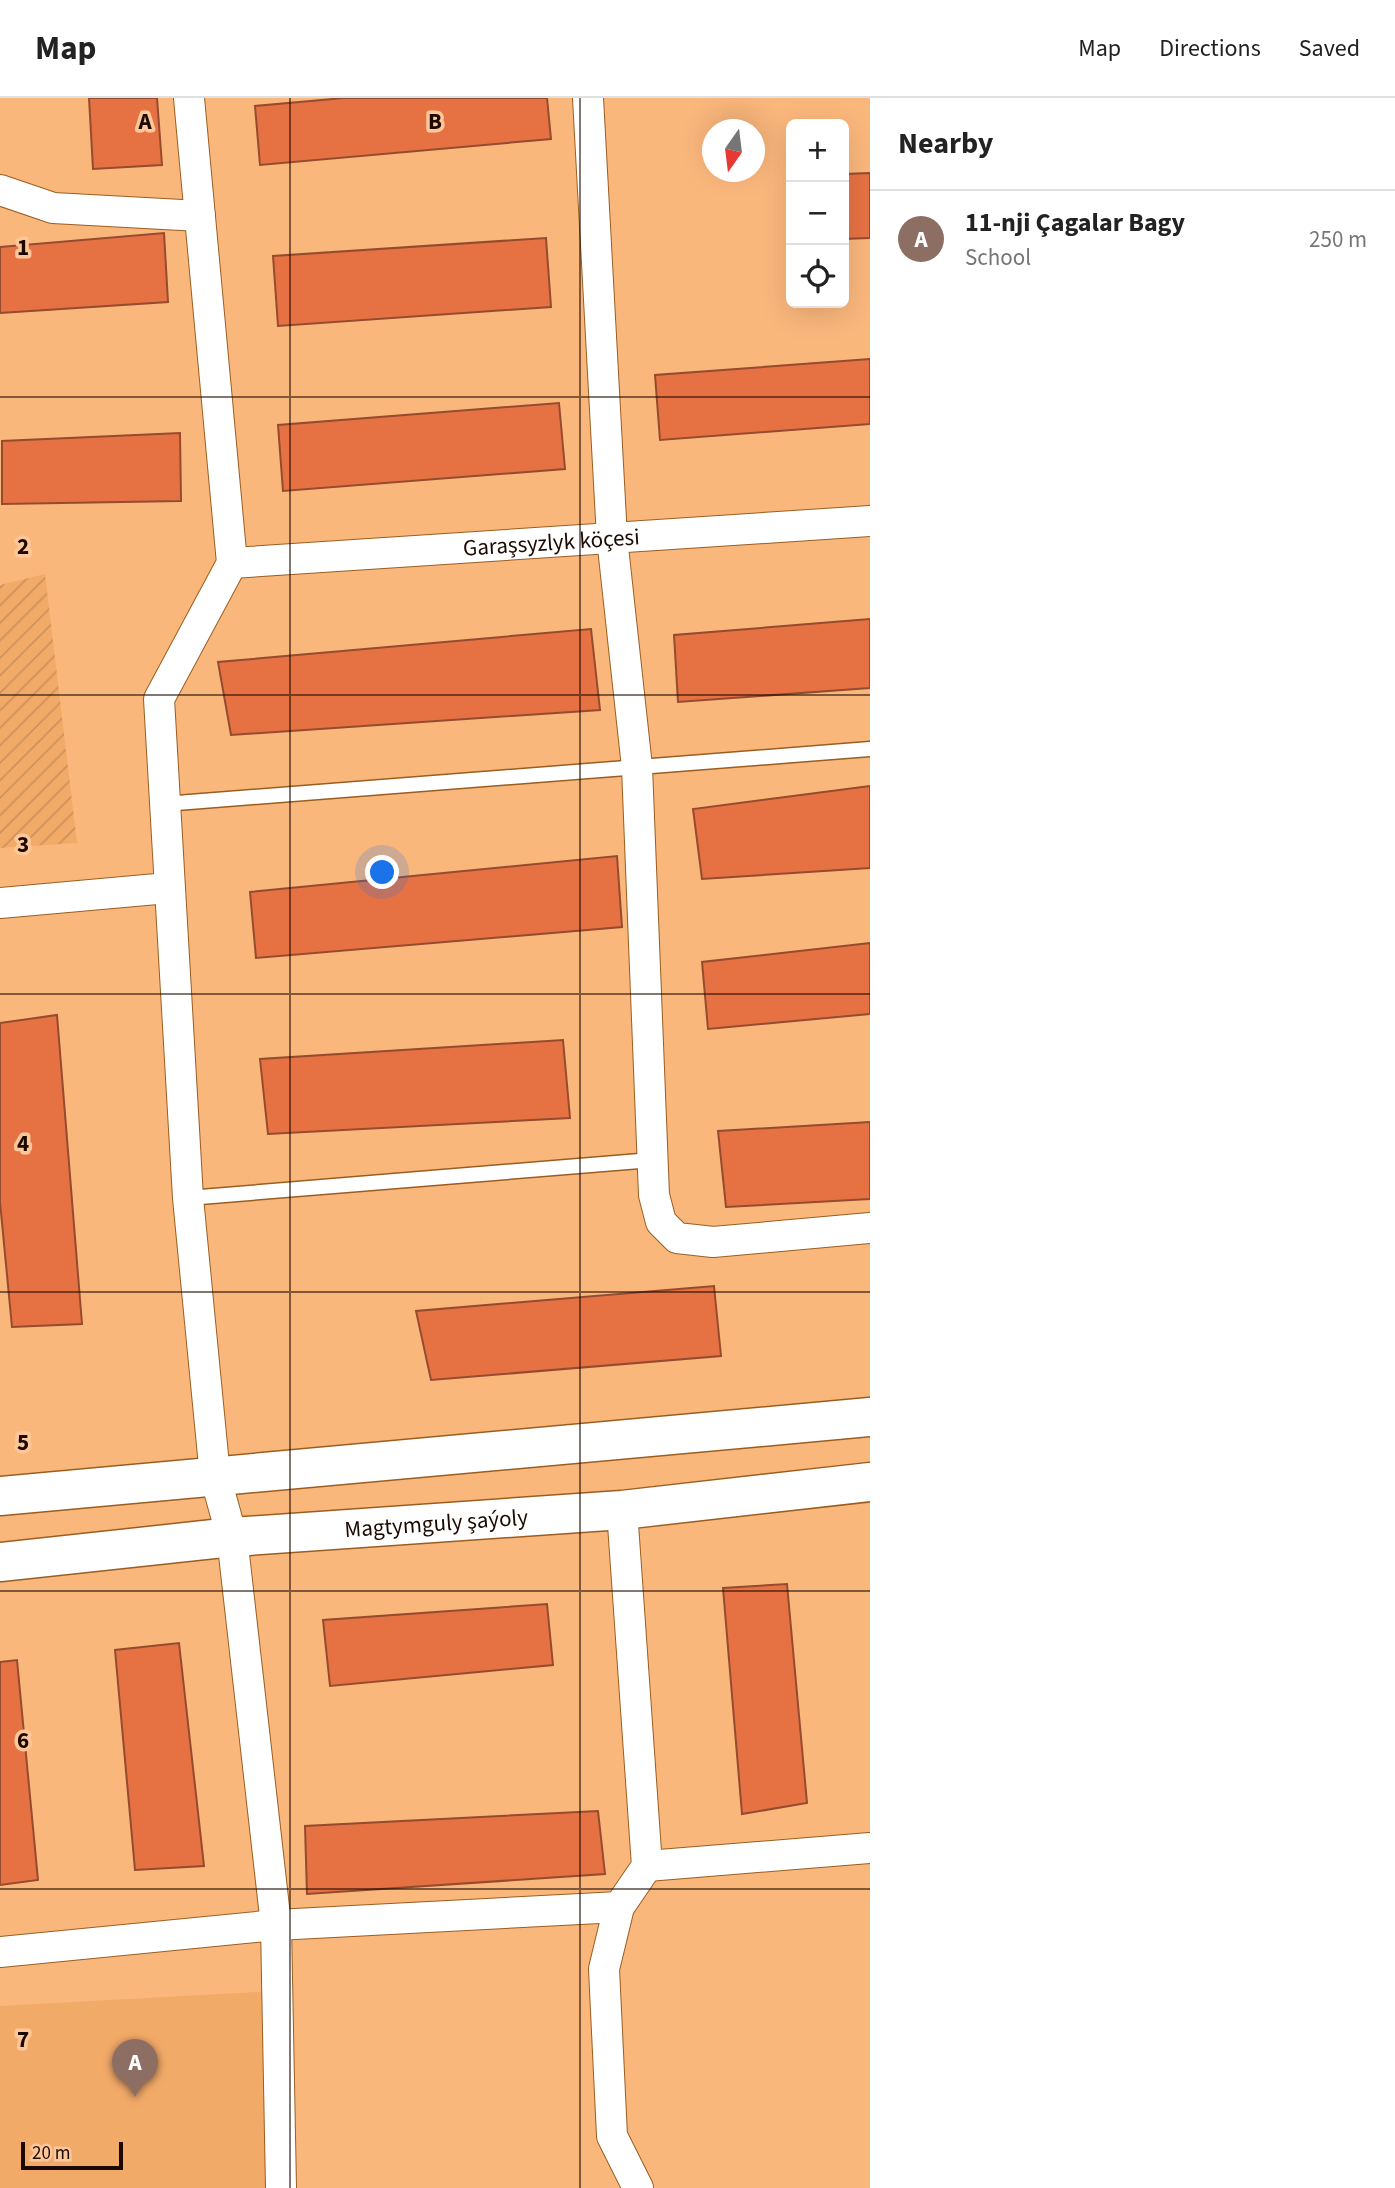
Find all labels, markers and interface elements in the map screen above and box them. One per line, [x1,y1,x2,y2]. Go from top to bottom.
text: Map [35,25,96,72]
text: Map [1078,31,1121,66]
text: Directions [1159,31,1261,66]
text: Saved [1299,31,1360,66]
text: A [137,105,152,138]
text: B [428,105,442,138]
north arrow [702,119,765,182]
map controls [786,119,849,308]
button: + [786,119,849,182]
text: Nearby [898,122,993,165]
button: − [786,182,849,245]
text: 11-nji Çagalar Bagy [965,204,1185,241]
text: A [914,223,928,256]
text: 250 m [1309,223,1367,256]
text: 1 [17,231,29,264]
text: School [965,241,1031,274]
button: locate [786,245,849,308]
street label: Garaşsyzlyk köçesi [462,520,641,565]
text: 2 [17,530,29,563]
text: 3 [17,828,29,861]
your location [365,855,399,889]
text: 4 [17,1127,29,1160]
text: 5 [17,1426,29,1459]
street label: Magtymguly şaýoly [343,1501,529,1546]
text: 6 [17,1724,29,1757]
text: 7 [17,2023,29,2056]
pin: A [112,2039,158,2097]
scale bar [21,2139,122,2171]
text: 20 m [32,2140,70,2167]

